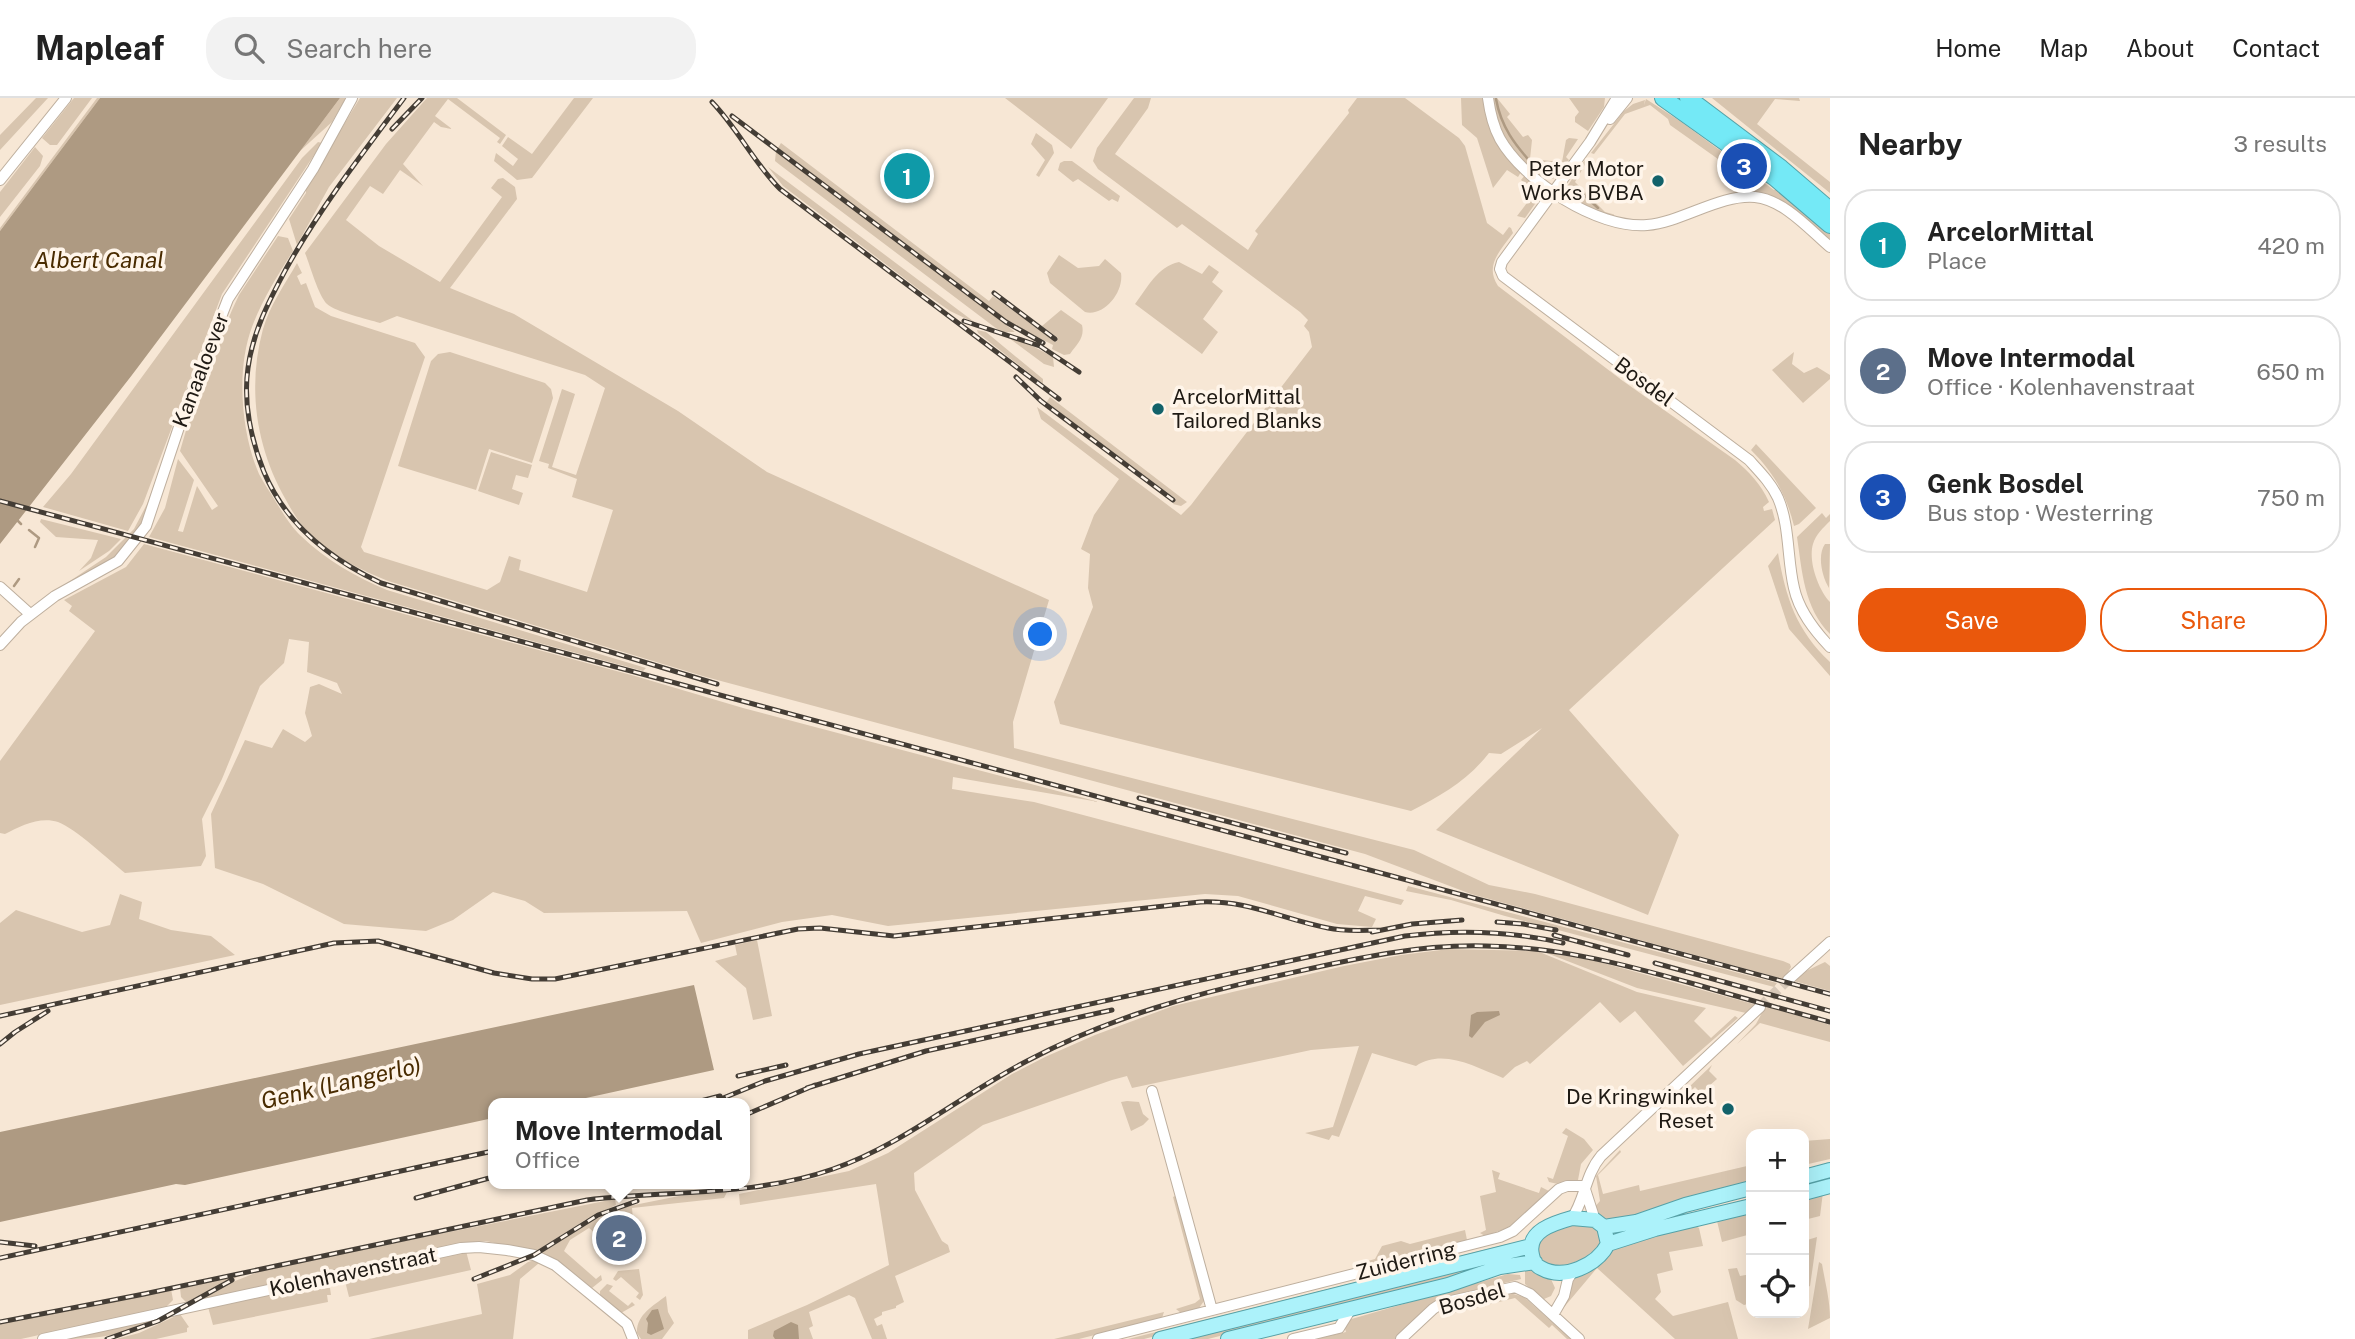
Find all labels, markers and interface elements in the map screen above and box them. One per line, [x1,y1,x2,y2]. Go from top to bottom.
search box [206,17,696,80]
text: Mapleaf [35,29,164,67]
icon: search [230,29,268,67]
text: Search here [286,33,432,64]
text: Home [1935,34,2001,62]
text: Map [2039,34,2088,62]
text: About [2126,34,2194,62]
text: Contact [2232,34,2320,62]
text: Nearby [1858,126,1962,162]
text: 3 results [2233,130,2327,157]
pin: 3 [1721,140,1767,192]
pin: 1 [884,150,930,202]
place label: Peter Motor Works BVBA [1521,156,1644,205]
marker: Peter Motor Works BVBA [1650,173,1666,189]
text: ArcelorMittal [1927,216,2094,247]
text: 1 [1878,232,1888,259]
text: 420 m [2257,232,2325,259]
water label: Albert Canal [34,246,164,273]
text: Place [1927,247,1987,274]
street label: Kanaaloever [167,309,234,431]
text: Move Intermodal [1927,342,2135,373]
street label: Bosdel [1610,352,1679,412]
text: 2 [1876,358,1890,385]
text: 650 m [2256,358,2325,385]
text: Office · Kolenhavenstraat [1927,373,2195,400]
place label: ArcelorMittal Tailored Blanks [1172,384,1322,433]
marker: ArcelorMittal Tailored Blanks [1150,401,1166,417]
text: Genk Bosdel [1927,468,2084,499]
text: 3 [1875,484,1891,511]
text: 750 m [2257,484,2325,511]
text: Bus stop · Westerring [1927,499,2154,526]
button: Save [1858,588,2086,652]
button: Share [2100,588,2327,652]
your location [1023,617,1057,651]
water label: Genk (Langerlo) [258,1051,424,1114]
place label: De Kringwinkel Reset [1566,1084,1714,1133]
popup [488,1098,750,1189]
marker: De Kringwinkel Reset [1720,1101,1736,1117]
text: Move Intermodal [515,1115,723,1146]
map controls [1746,1129,1809,1318]
button: + [1746,1129,1809,1192]
text: Office [515,1146,580,1173]
button: − [1746,1192,1809,1255]
pin: 2 [596,1212,642,1264]
street label: Zuiderring [1353,1236,1458,1285]
street label: Kolenhavenstraat [267,1242,439,1301]
button: locate [1746,1255,1809,1318]
street label: Bosdel [1436,1277,1508,1320]

